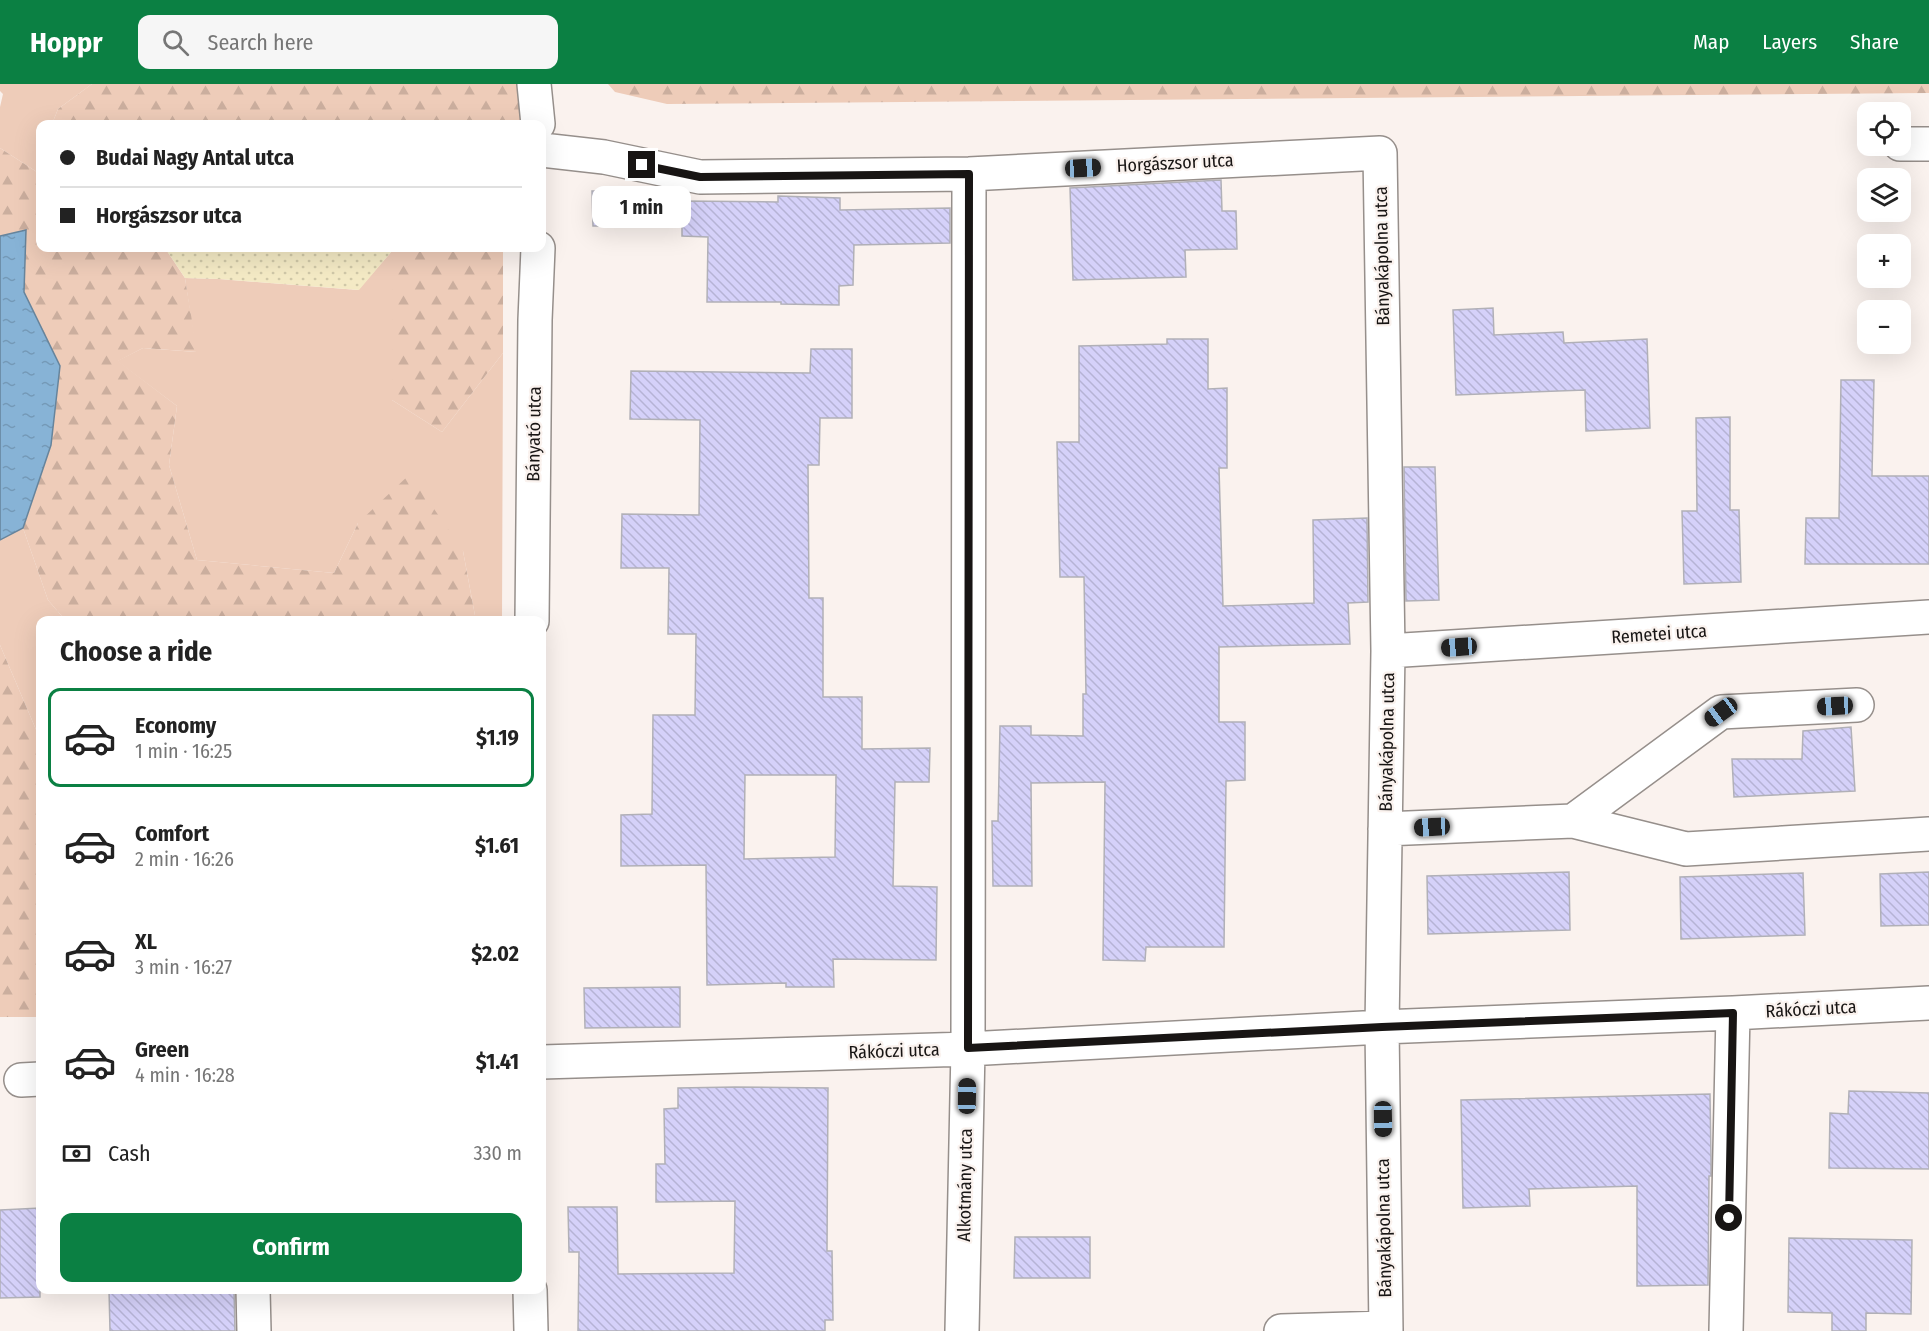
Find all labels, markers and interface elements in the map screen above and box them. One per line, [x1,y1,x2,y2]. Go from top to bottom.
search box [138,15,558,69]
text: Hoppr [30,26,102,59]
icon: search [159,26,192,59]
text: Search here [207,29,313,56]
text: Map [1693,29,1729,55]
text: Layers [1762,29,1817,55]
text: Share [1850,29,1899,55]
map controls [1857,102,1911,354]
button: locate [1857,102,1911,156]
text: Budai Nagy Antal utca [96,144,294,171]
street label: Horgászsor utca [1116,149,1234,177]
route end [628,151,655,178]
car [1065,158,1101,178]
button: layers [1857,168,1911,222]
callout: 1 min [592,186,692,228]
street label: Bányakápolna utca [1370,186,1394,326]
text: 1 min [620,195,663,219]
text: Horgászsor utca [96,202,242,229]
button: + [1857,234,1911,288]
button: − [1857,300,1911,354]
street label: Bányató utca [522,386,546,482]
street label: Remetei utca [1610,620,1708,648]
text: Choose a ride [60,636,212,668]
car [1440,637,1478,657]
street label: Bányakápolna utca [1375,672,1399,812]
car [1701,694,1741,730]
car [1817,696,1853,716]
icon: car [63,711,117,765]
text: Economy [135,712,216,739]
text: $1.19 [476,724,519,751]
text: 1 min · 16:25 [135,739,232,763]
car [1414,817,1450,837]
icon: car [63,819,117,873]
text: Comfort [135,820,209,847]
text: $1.61 [475,832,519,859]
text: 2 min · 16:26 [135,847,234,871]
icon: car [63,927,117,981]
text: XL [135,928,157,955]
text: $2.02 [471,940,519,967]
text: 3 min · 16:27 [135,955,232,979]
street label: Rákóczi utca [1765,996,1857,1022]
icon: car [63,1035,117,1089]
text: Green [135,1036,189,1063]
street label: Rákóczi utca [848,1038,940,1064]
text: $1.41 [476,1048,519,1075]
text: 4 min · 16:28 [135,1063,235,1087]
car [958,1078,976,1114]
car [1374,1101,1392,1137]
street label: Alkotmány utca [953,1128,977,1242]
icon: cash [60,1137,93,1170]
text: Cash [108,1140,151,1167]
text: 330 m [473,1141,522,1165]
street label: Bányakápolna utca [1372,1158,1396,1298]
route start [1715,1204,1742,1231]
button: Confirm [60,1213,522,1282]

